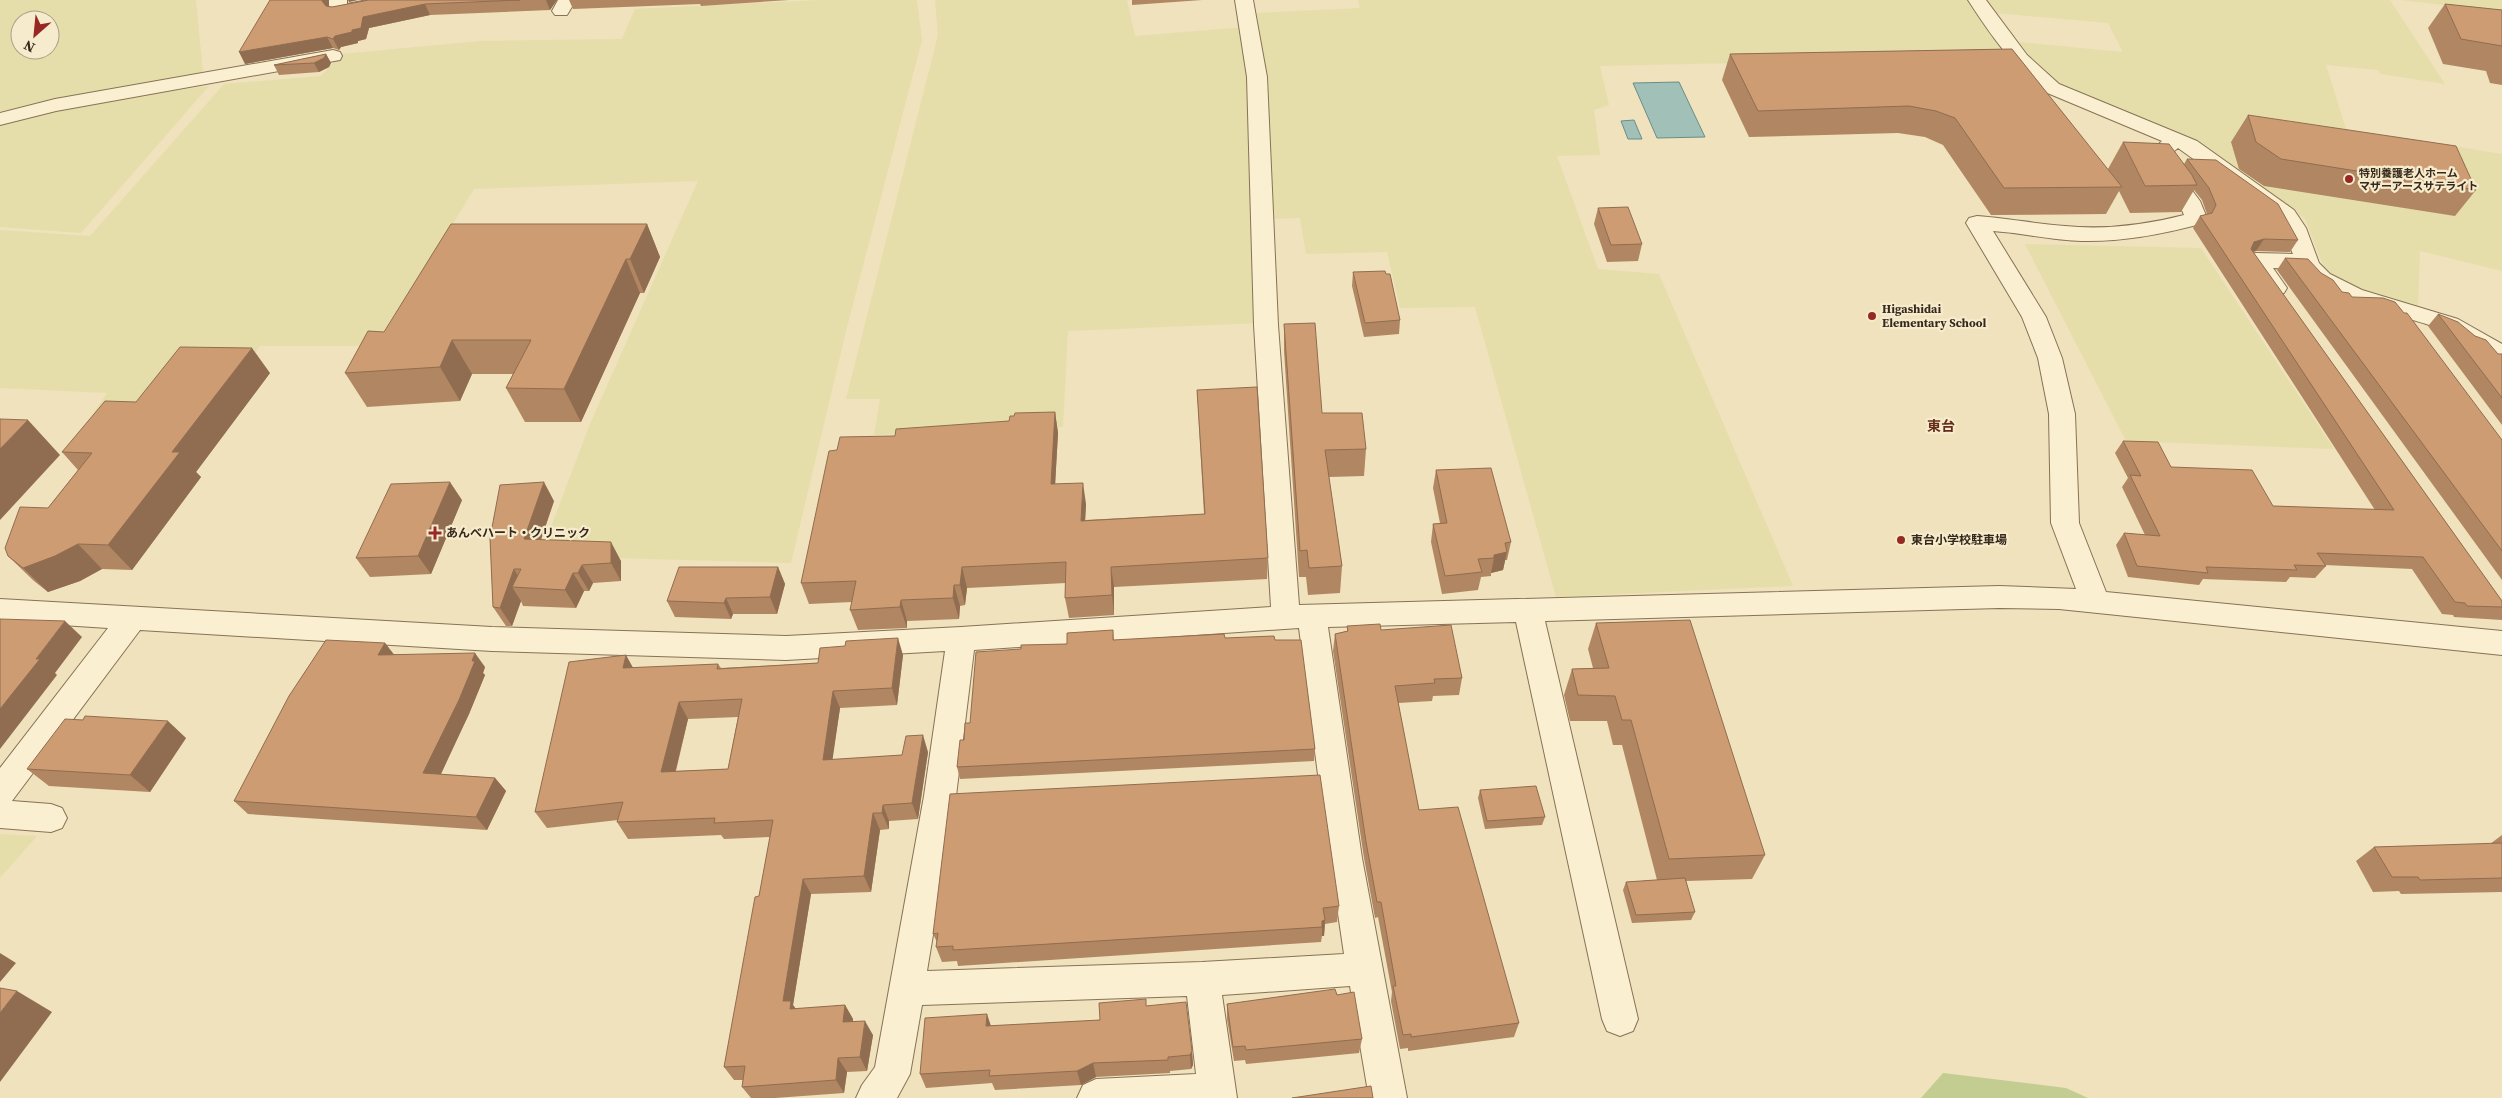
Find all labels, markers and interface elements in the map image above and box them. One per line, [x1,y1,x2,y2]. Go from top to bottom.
north arrow [10,10,60,60]
text: N [20,35,38,58]
place label: 特別養護老人ホーム マザーアースサテライト [2359,166,2478,194]
marker: 特別養護老人ホーム マザーアースサテライト [2343,173,2355,185]
place label: Higashidai Elementary School [1882,301,1987,331]
marker: Higashidai Elementary School [1866,310,1878,322]
district label: 東台 [1927,416,1955,436]
place label: あんべハート・クリニック [446,525,590,541]
marker: あんべハート・クリニック [428,526,442,540]
place label: 東台小学校駐車場 [1911,532,2007,548]
marker: 東台小学校駐車場 [1895,534,1907,546]

